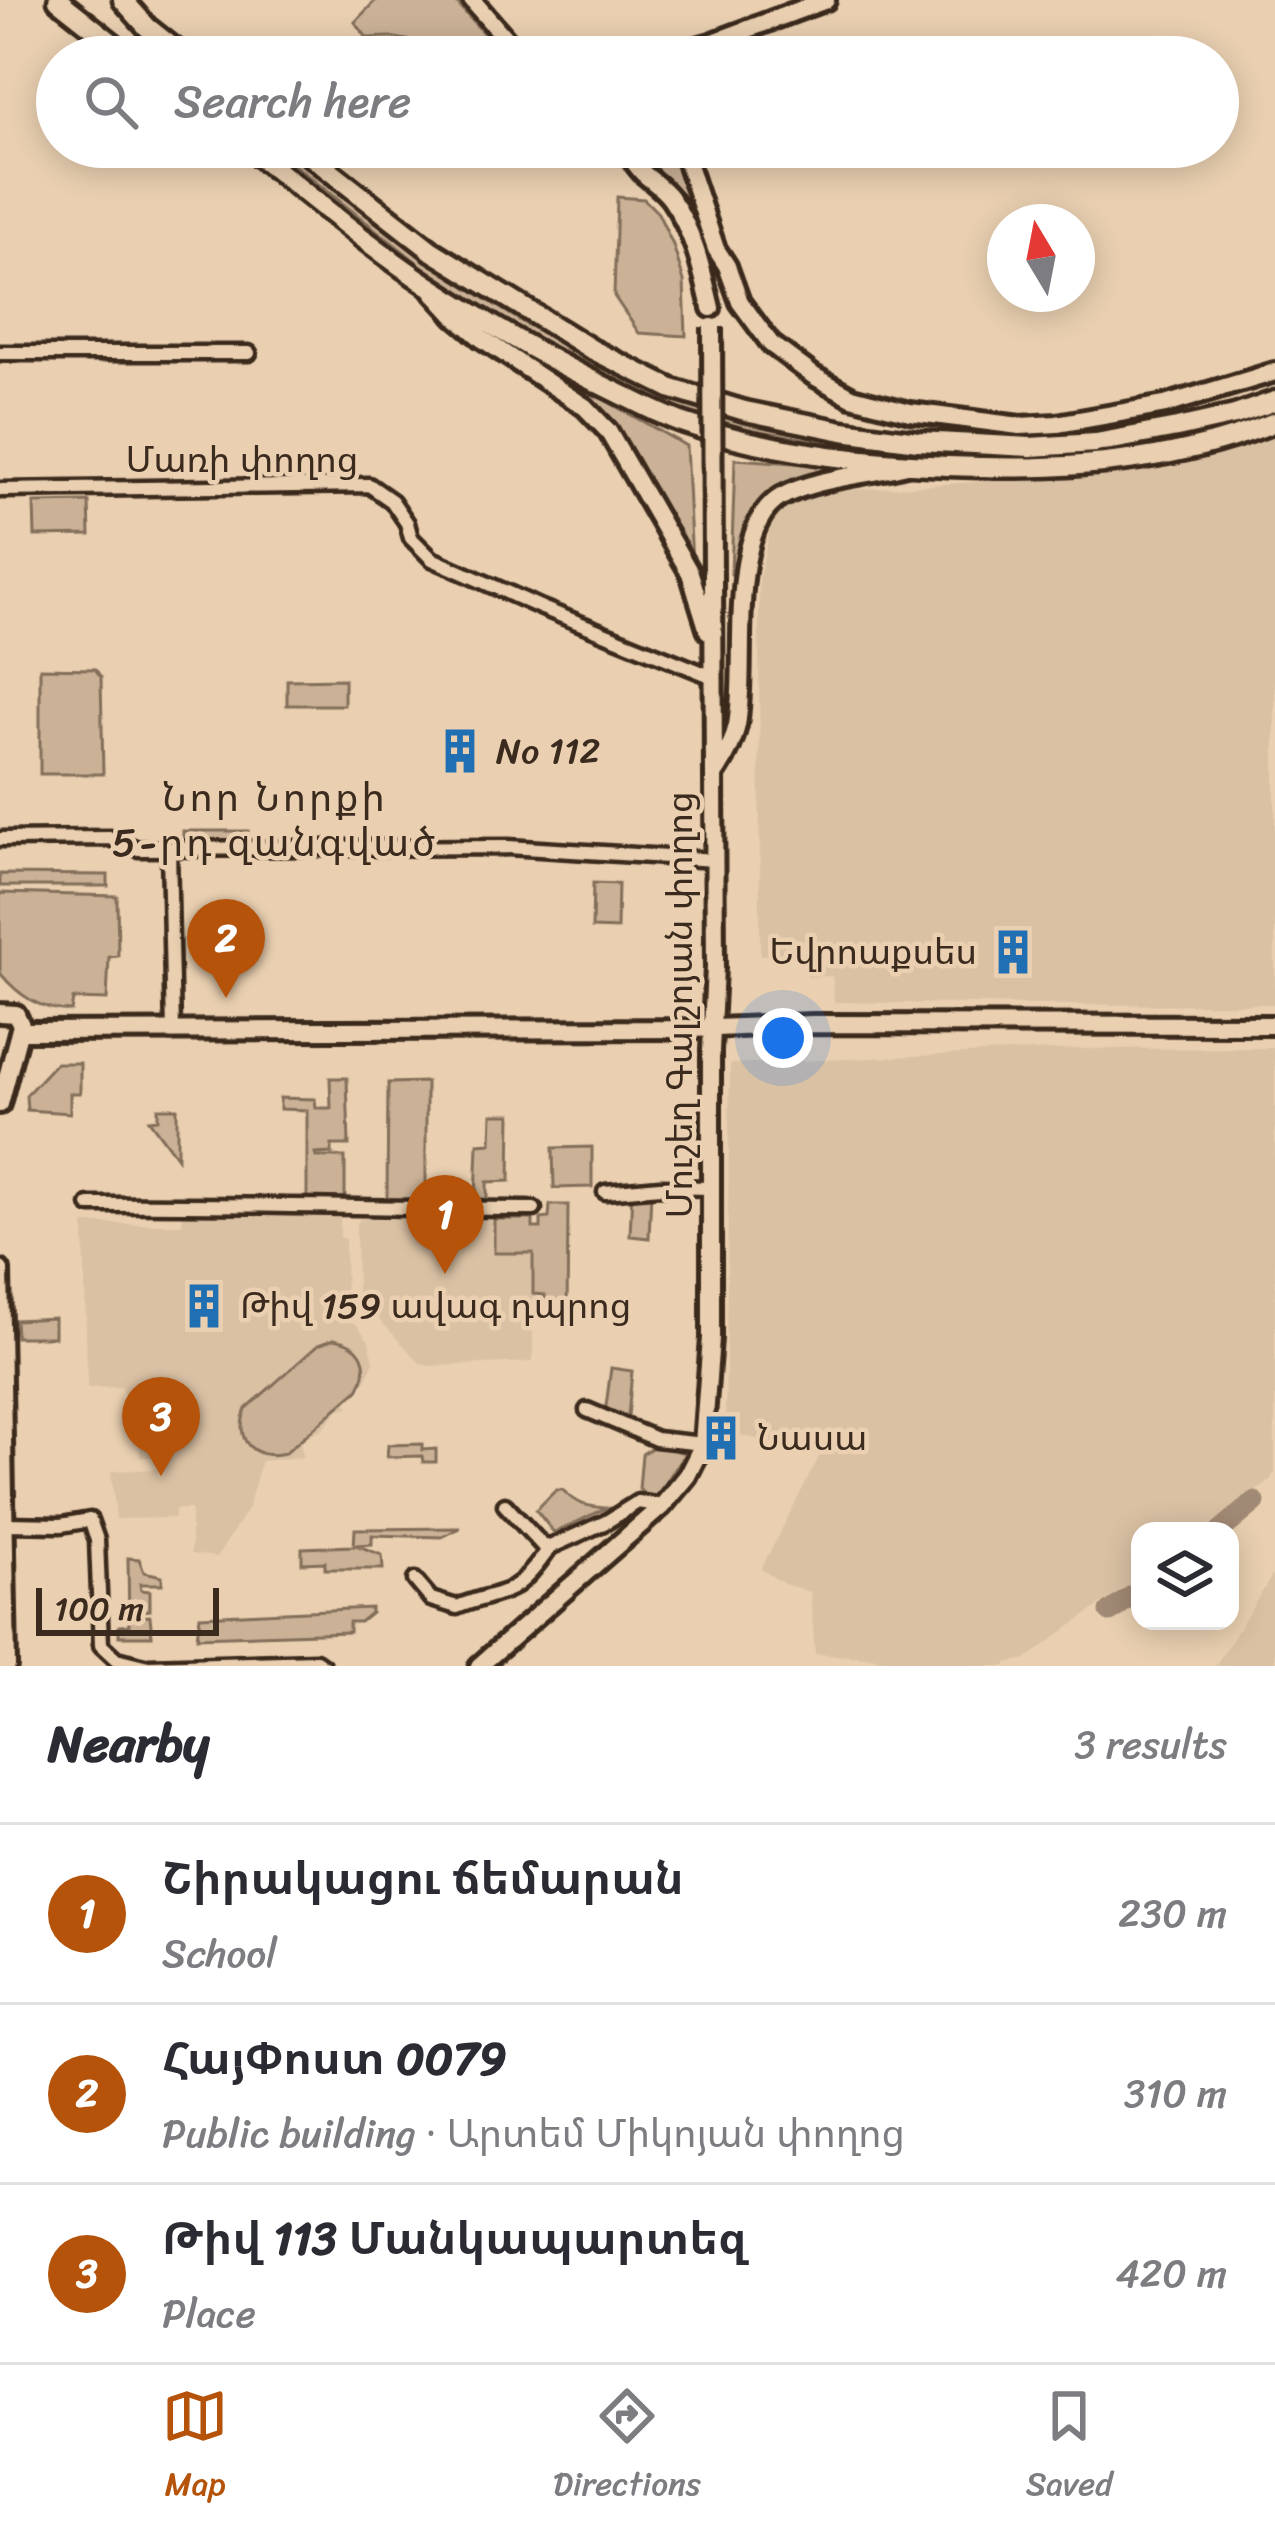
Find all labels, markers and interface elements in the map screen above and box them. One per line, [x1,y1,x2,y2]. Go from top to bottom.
search box [36,36,1239,168]
text: Search here [174,62,411,142]
icon: search [78,69,144,135]
north arrow [987,204,1095,312]
street label: Մառի փողոց [126,428,358,492]
place label: No 112 [496,719,600,783]
building icon: No 112 [435,726,485,776]
district label: Նոր Նորքի 5-րդ զանգված [112,763,438,877]
street label: Մուշեղ Գալշոյան փողոց [648,792,712,1218]
pin: 2 [187,899,265,998]
place label: Եվրոաքսես [769,920,977,984]
building icon: Եվրոաքսես [988,927,1038,977]
your location [753,1008,813,1068]
pin: 1 [406,1175,484,1274]
place label: Թիվ 159 ավագ դպրոց [240,1274,631,1338]
building icon: Թիվ 159 ավագ դպրոց [179,1281,229,1331]
pin: 3 [122,1377,200,1476]
place label: Նասա [757,1406,867,1470]
building icon: Նասա [696,1413,746,1463]
map controls [1131,1522,1239,1630]
button: layers [1131,1522,1239,1630]
text: 100 m [54,1580,144,1638]
scale bar [36,1582,219,1635]
text: Nearby [48,1699,209,1789]
text: 3 results [1074,1710,1227,1779]
text: Շիրակացու ճեմարան [162,1839,684,1919]
text: 1 [79,1879,95,1948]
text: 230 m [1118,1879,1227,1948]
text: School [162,1919,277,1988]
text: ՀայՓոստ 0079 [162,2019,507,2099]
text: 2 [76,2059,98,2128]
text: 310 m [1124,2059,1227,2128]
text: Public building · Արտեմ Միկոյան փողոց [162,2099,905,2168]
text: Թիվ 113 Մանկապարտեզ [162,2199,747,2279]
text: 3 [76,2239,98,2308]
text: 420 m [1115,2239,1227,2308]
text: Place [162,2279,256,2348]
tab: Map [162,2383,228,2513]
tab: Directions [553,2383,701,2513]
tab: Saved [1026,2383,1113,2513]

